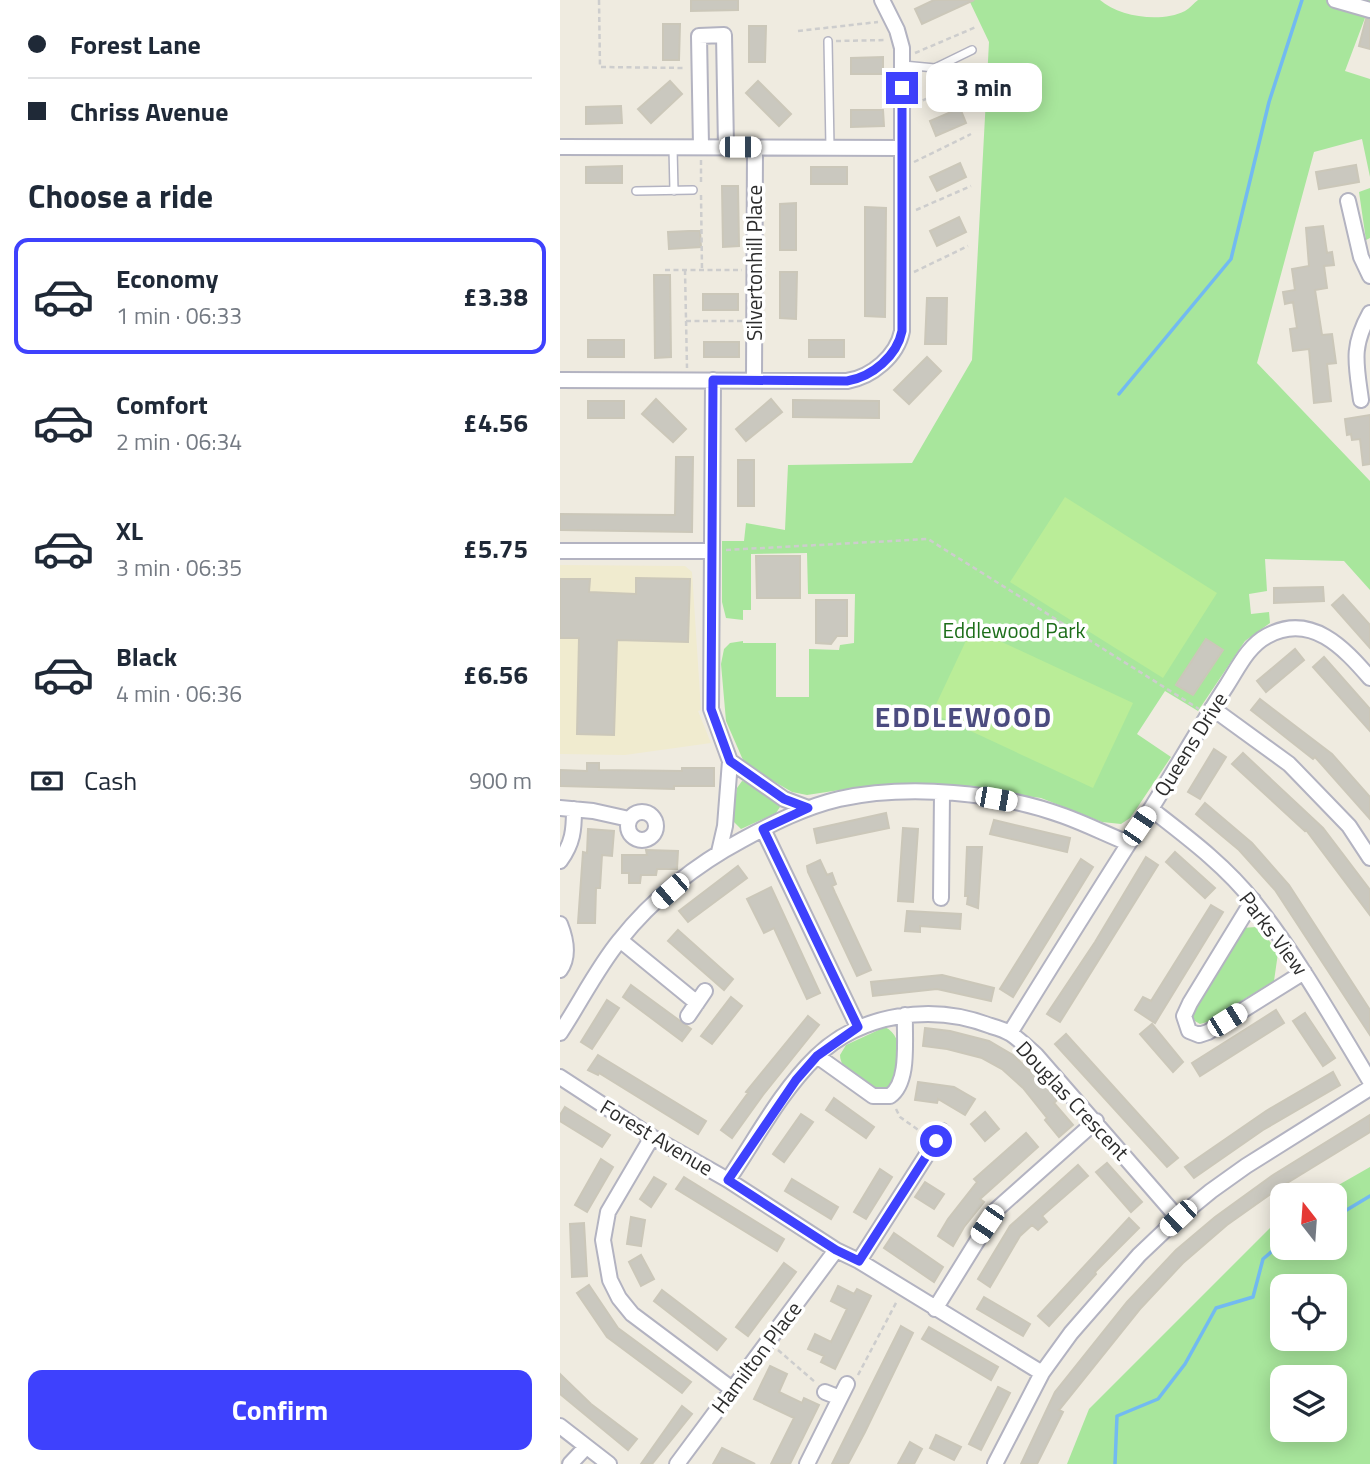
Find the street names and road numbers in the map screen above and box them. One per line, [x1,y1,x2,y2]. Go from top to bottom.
street label: Silvertonhill Place [738,185,770,341]
street label: Queens Drive [1145,686,1235,802]
street label: Parks View [1232,884,1316,982]
street label: Douglas Crescent [1009,1033,1137,1167]
street label: Forest Avenue [594,1091,720,1183]
street label: Hamilton Place [703,1294,809,1420]

